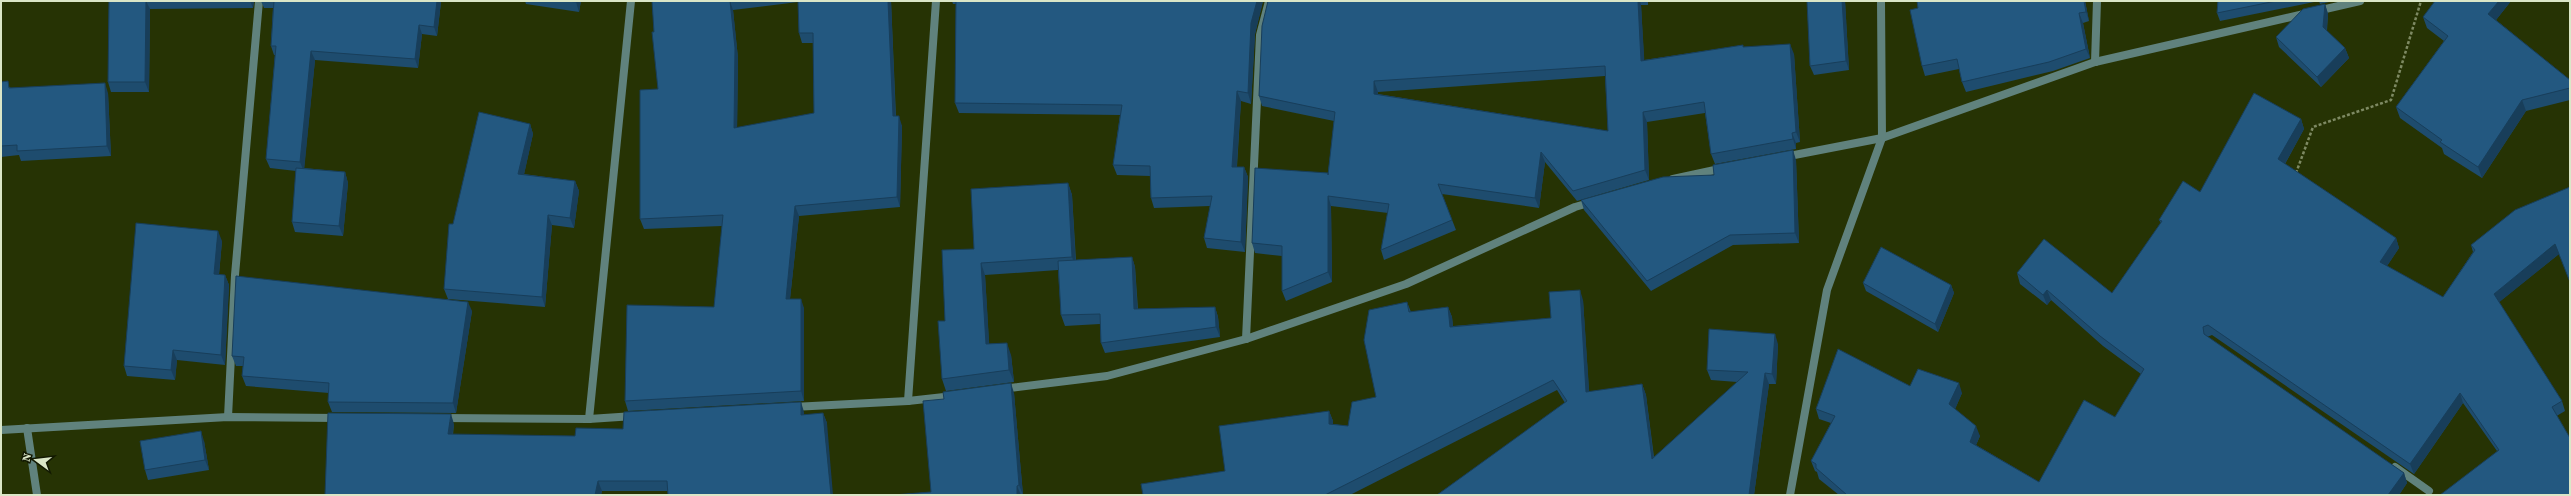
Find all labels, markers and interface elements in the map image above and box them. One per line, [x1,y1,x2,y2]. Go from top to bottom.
north arrow [16,440,56,480]
text: N [19,452,35,463]

